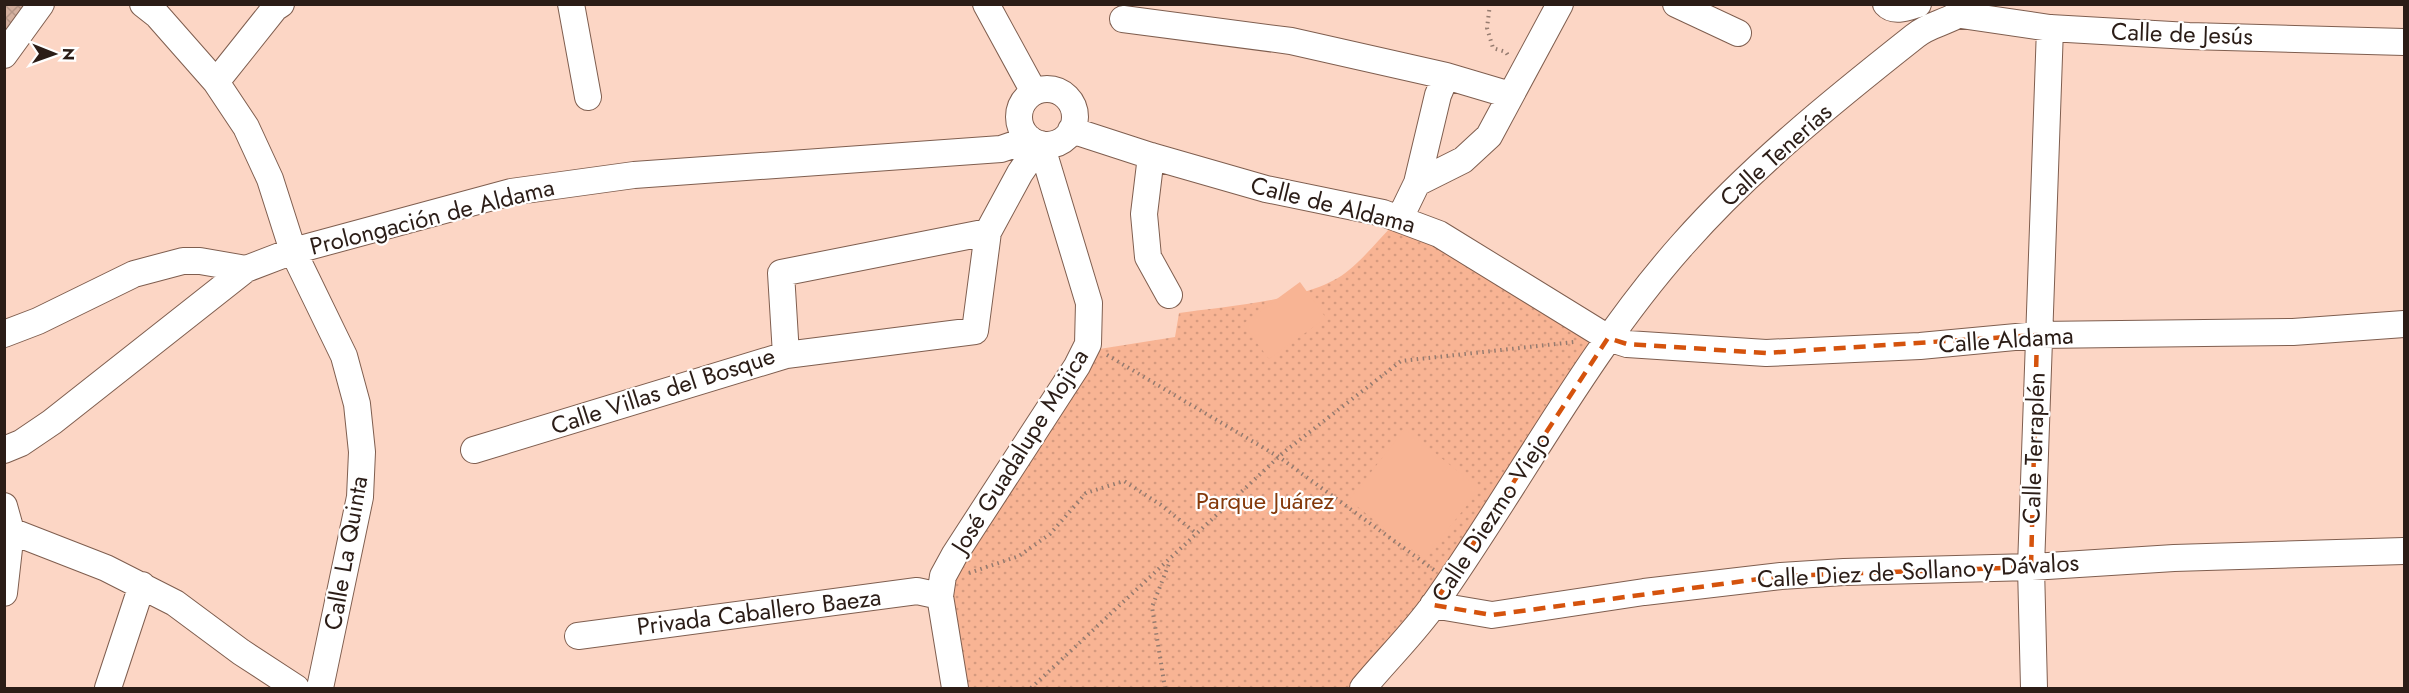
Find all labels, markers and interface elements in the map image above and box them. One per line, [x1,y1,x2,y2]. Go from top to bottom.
street label: Calle de Jesús [2111,14,2254,53]
north arrow [24,24,84,84]
text: N [57,48,80,61]
street label: Calle Tenerías [1712,95,1840,215]
street label: Calle de Aldama [1247,167,1419,242]
street label: Prolongación de Aldama [306,169,558,264]
street label: Calle Aldama [1937,317,2075,362]
street label: Calle Villas del Bosque [546,338,779,443]
street label: José Guadalupe Mojica [941,342,1097,562]
street label: Calle Terraplén [2013,371,2054,524]
street label: Calle Diezmo Viejo [1422,425,1559,609]
street label: Calle La Quinta [315,473,376,633]
park label: Parque Juárez [1196,483,1334,518]
street label: Calle Diez de Sollano y Dávalos [1756,545,2080,596]
street label: Privada Caballero Baeza [635,579,883,644]

